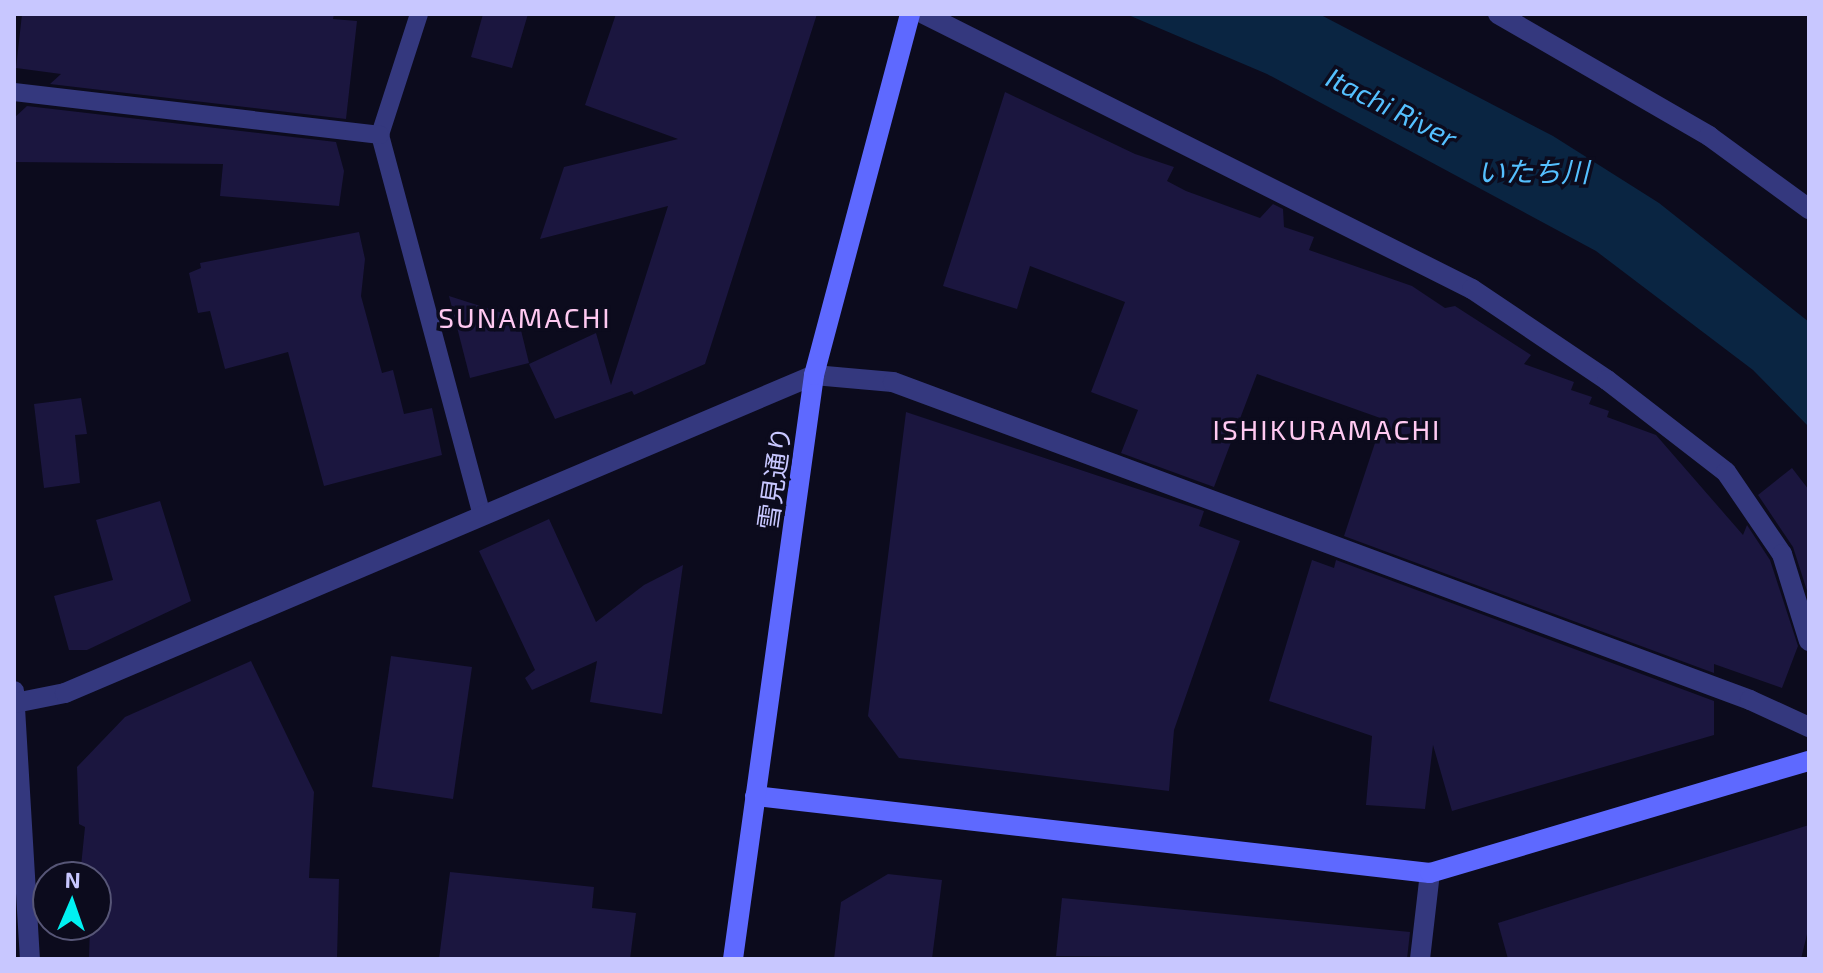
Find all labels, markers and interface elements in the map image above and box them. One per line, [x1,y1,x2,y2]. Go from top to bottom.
water label: Itachi River [1321,60,1463,154]
water label: いたち川 [1477,154,1589,188]
district label: SUNAMACHI [438,300,612,334]
district label: ISHIKURAMACHI [1213,412,1441,446]
street label: 雪見通り [751,424,797,532]
north arrow [32,861,112,941]
text: N [64,866,81,892]

